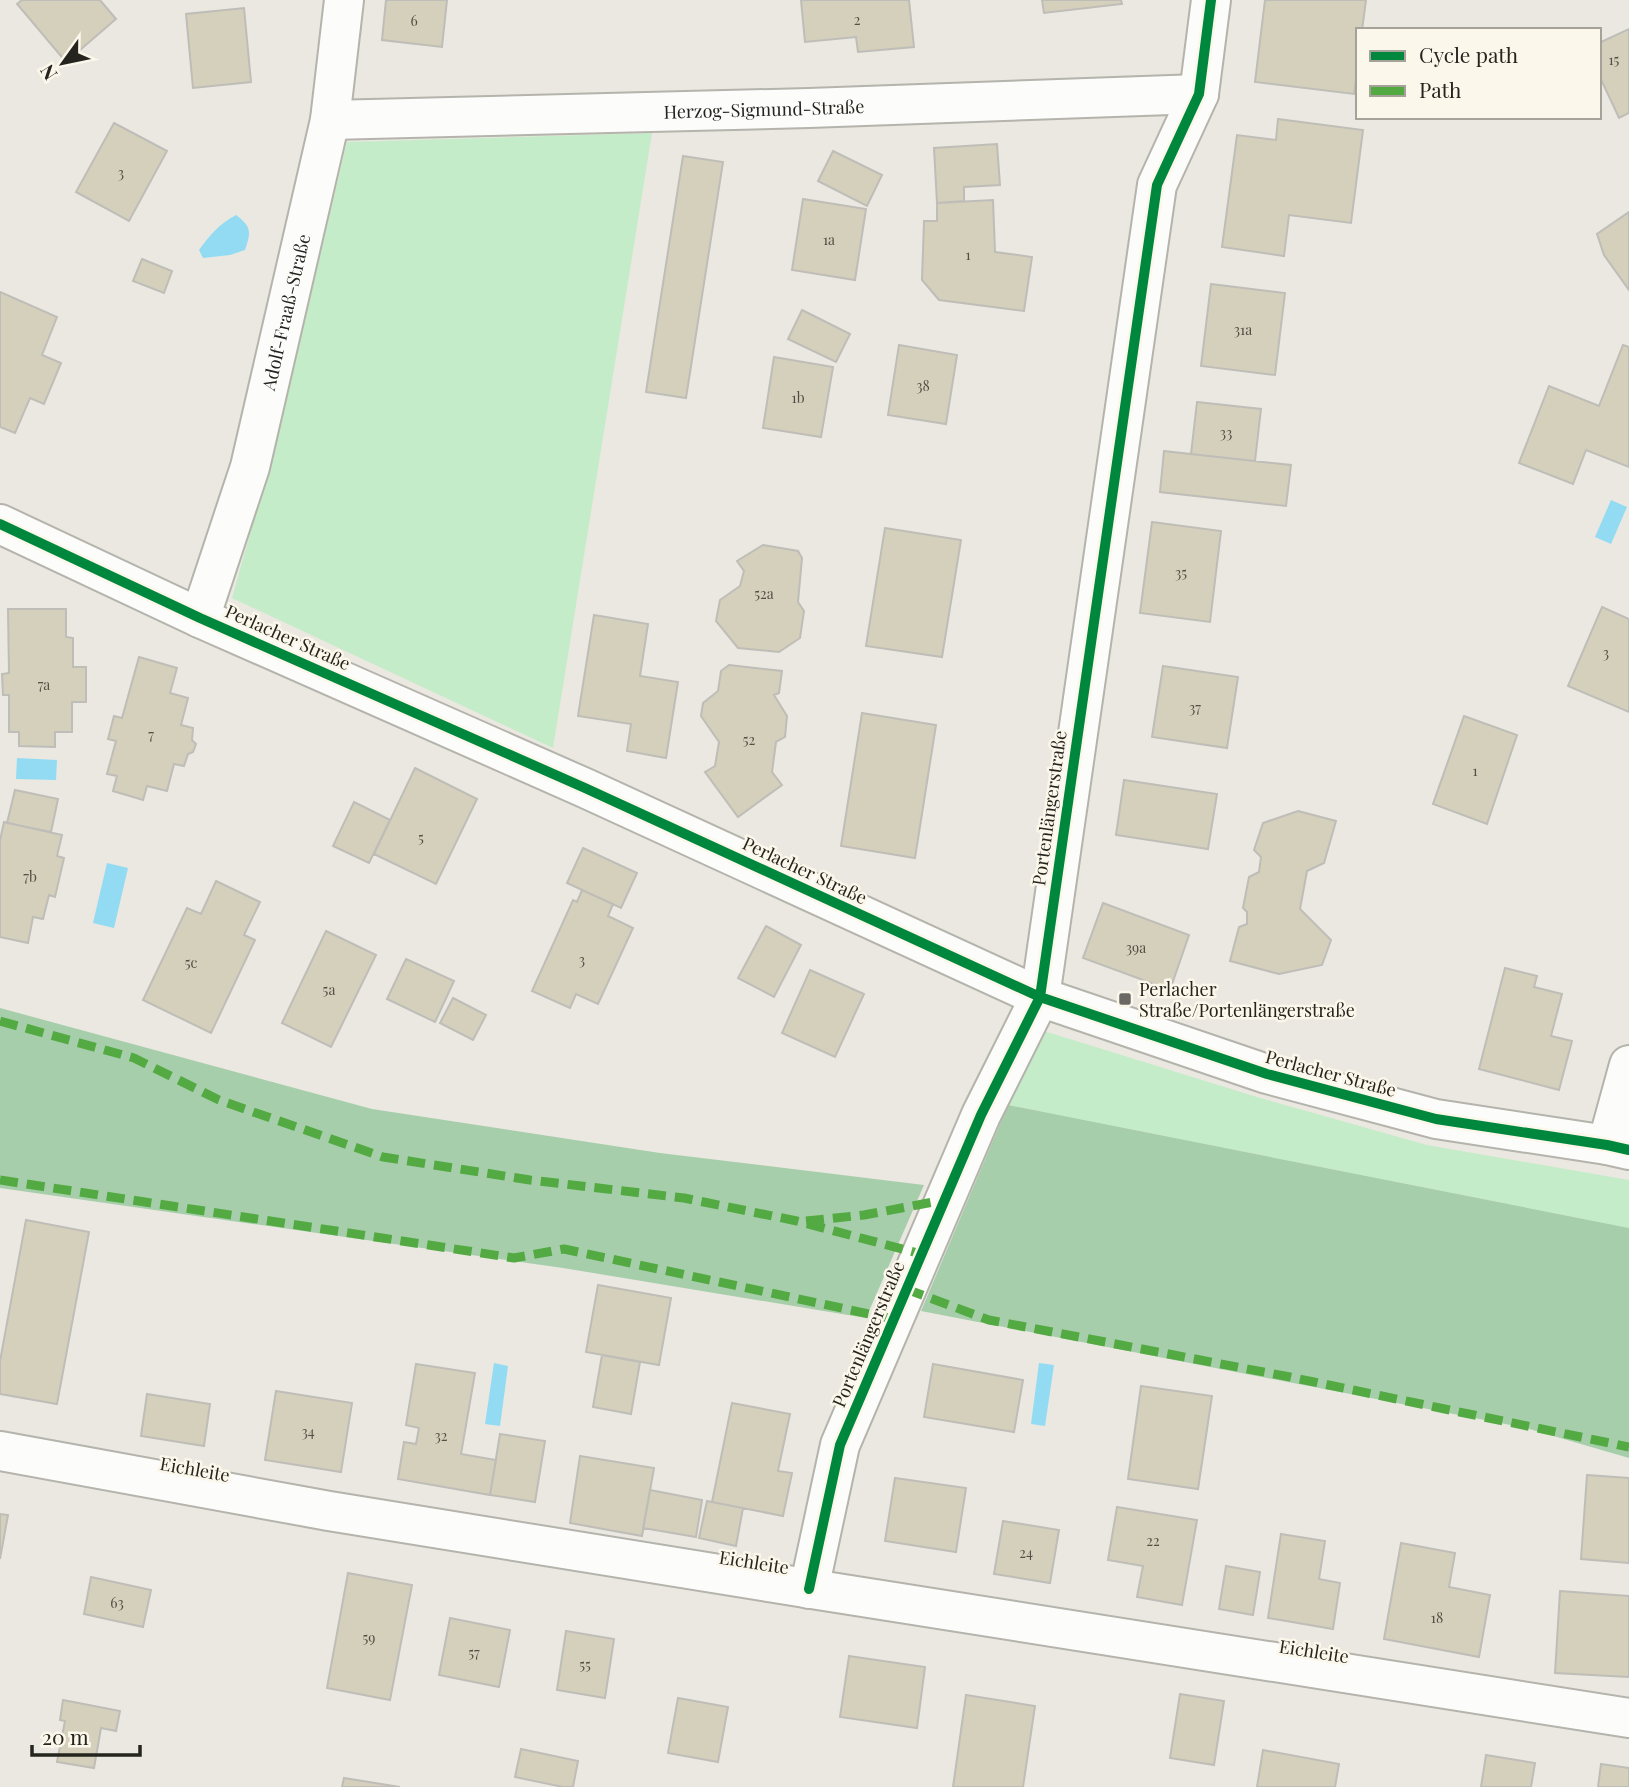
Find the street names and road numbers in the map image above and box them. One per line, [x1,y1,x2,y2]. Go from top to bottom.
street label: Herzog-Sigmund-Straße [663,94,865,124]
street label: Adolf-Fraaß-Straße [256,232,315,394]
street label: Perlacher Straße [222,599,354,675]
street label: Portenlängerstraße [1026,729,1072,887]
street label: Perlacher Straße [739,831,871,909]
street label: Perlacher Straße [1263,1044,1399,1102]
street label: Portenlängerstraße [826,1257,910,1411]
street label: Eichleite [158,1451,232,1487]
street label: Eichleite [717,1545,791,1579]
street label: Eichleite [1277,1634,1351,1668]

